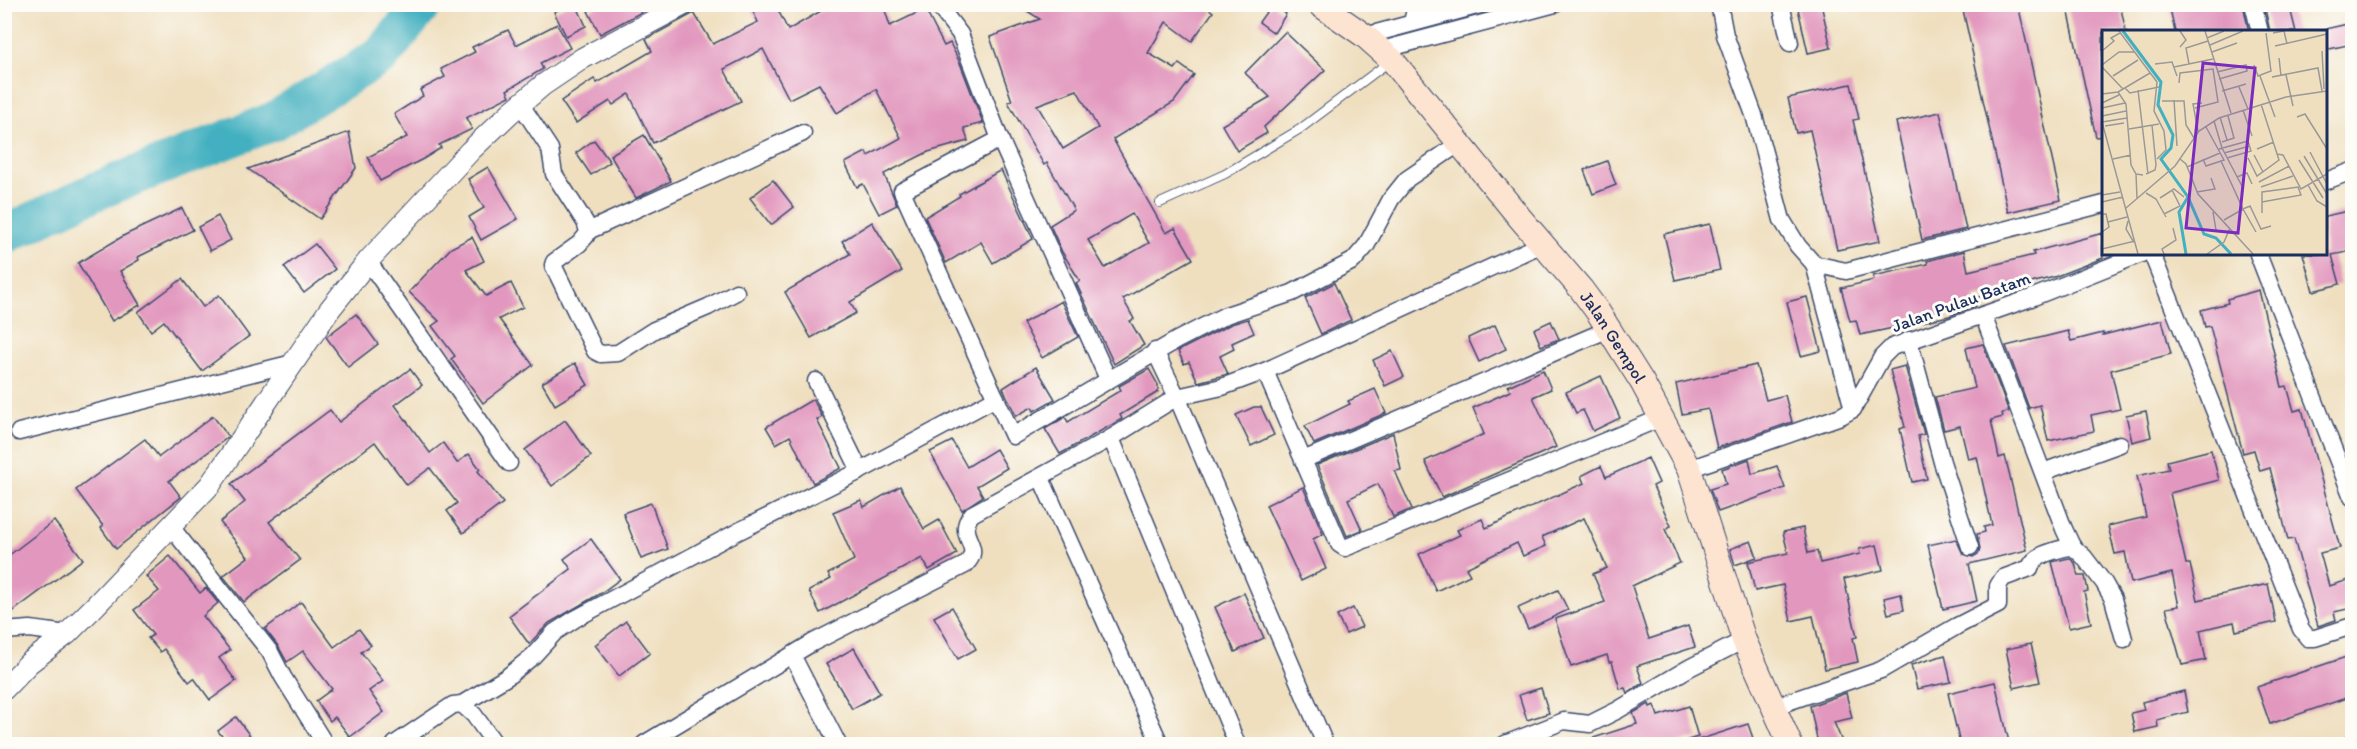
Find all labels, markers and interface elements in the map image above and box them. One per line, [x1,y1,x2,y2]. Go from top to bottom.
inset map [2102,30,2327,255]
street label: Jalan Pulau Batam [1889,267,2034,337]
street label: Jalan Gempol [1575,287,1651,387]

